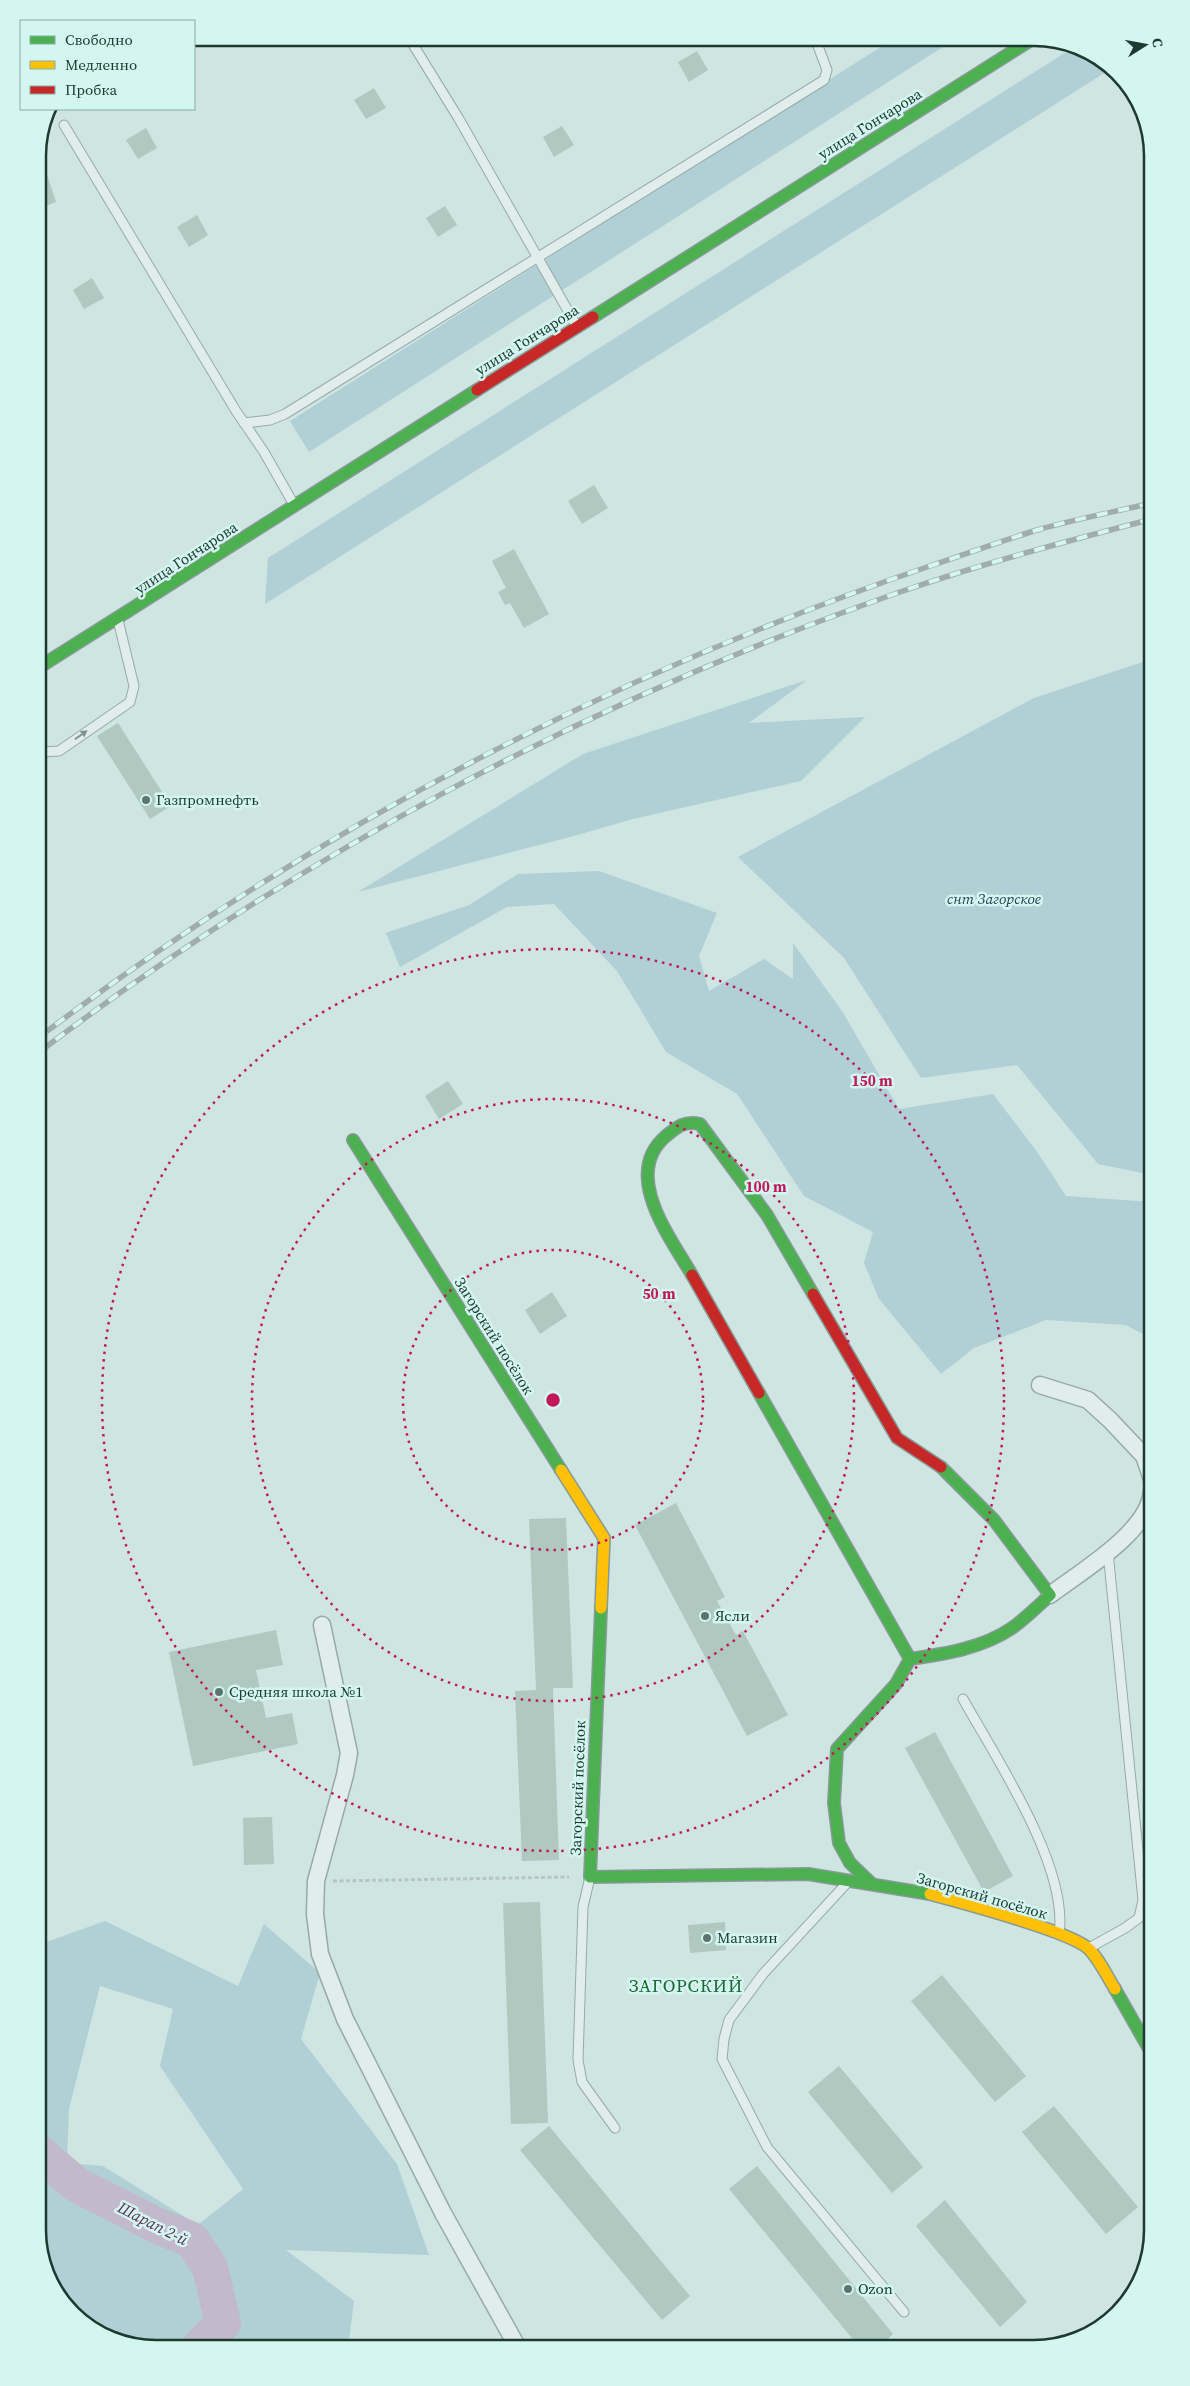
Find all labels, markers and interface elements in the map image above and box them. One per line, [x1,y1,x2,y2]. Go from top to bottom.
legend [20,20,195,110]
north arrow [1120,20,1170,70]
text: Свободно [65,29,133,50]
text: С [1147,36,1168,49]
text: Медленно [65,54,137,75]
text: Пробка [65,79,117,100]
street label: улица Гончарова [814,83,926,164]
street label: улица Гончарова [471,299,583,380]
street label: улица Гончарова [130,516,242,599]
one-way arrow [74,730,88,740]
place label: Газпромнефть [156,789,259,810]
marker: Газпромнефть [140,794,152,806]
park label: снт Загорское [947,888,1041,909]
text: 150 m [851,1070,893,1091]
text: 100 m [745,1176,787,1197]
street label: Загорский посёлок [450,1273,539,1399]
text: 50 m [642,1283,676,1304]
centre of rings [544,1391,562,1409]
place label: Ясли [715,1605,750,1626]
marker: Ясли [699,1610,711,1622]
place label: Средняя школа №1 [229,1681,363,1702]
marker: Средняя школа №1 [213,1686,225,1698]
street label: Загорский посёлок [565,1719,590,1856]
street label: Загорский посёлок [914,1867,1051,1924]
place label: Магазин [717,1927,778,1948]
marker: Магазин [701,1932,713,1944]
district label: ЗАГОРСКИЙ [629,1973,743,1998]
water label: Шарап 2-й [113,2195,193,2250]
place label: Ozon [858,2278,893,2299]
marker: Ozon [842,2283,854,2295]

